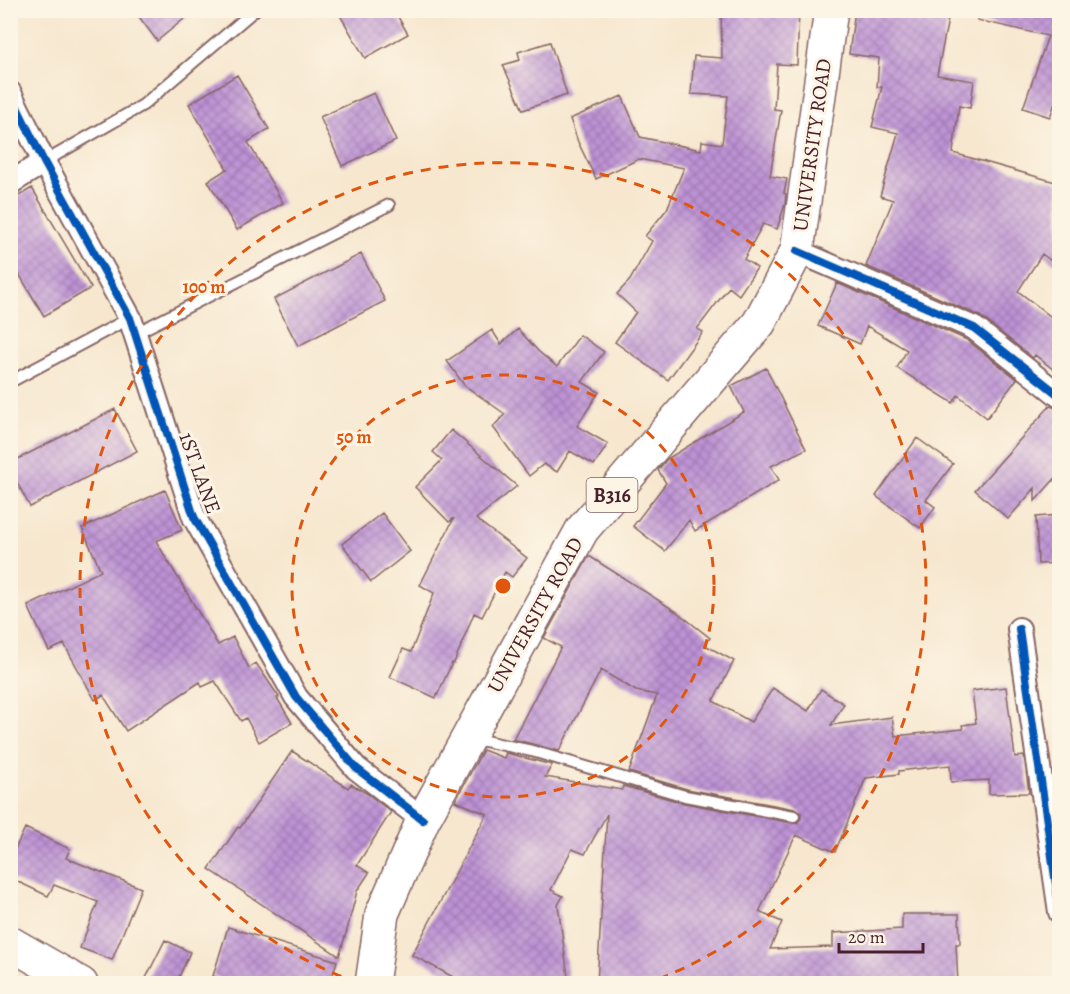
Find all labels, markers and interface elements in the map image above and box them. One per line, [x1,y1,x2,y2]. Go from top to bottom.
street label: UNIVERSITY ROAD [786,57,838,233]
text: 100 m [183,275,225,299]
text: 50 m [337,425,371,449]
street label: 1ST LANE [172,428,228,518]
road number: B316 [586,478,638,512]
street label: UNIVERSITY ROAD [481,532,589,698]
centre of rings [493,576,513,596]
scale bar [839,916,923,954]
text: 20 m [848,925,885,949]

